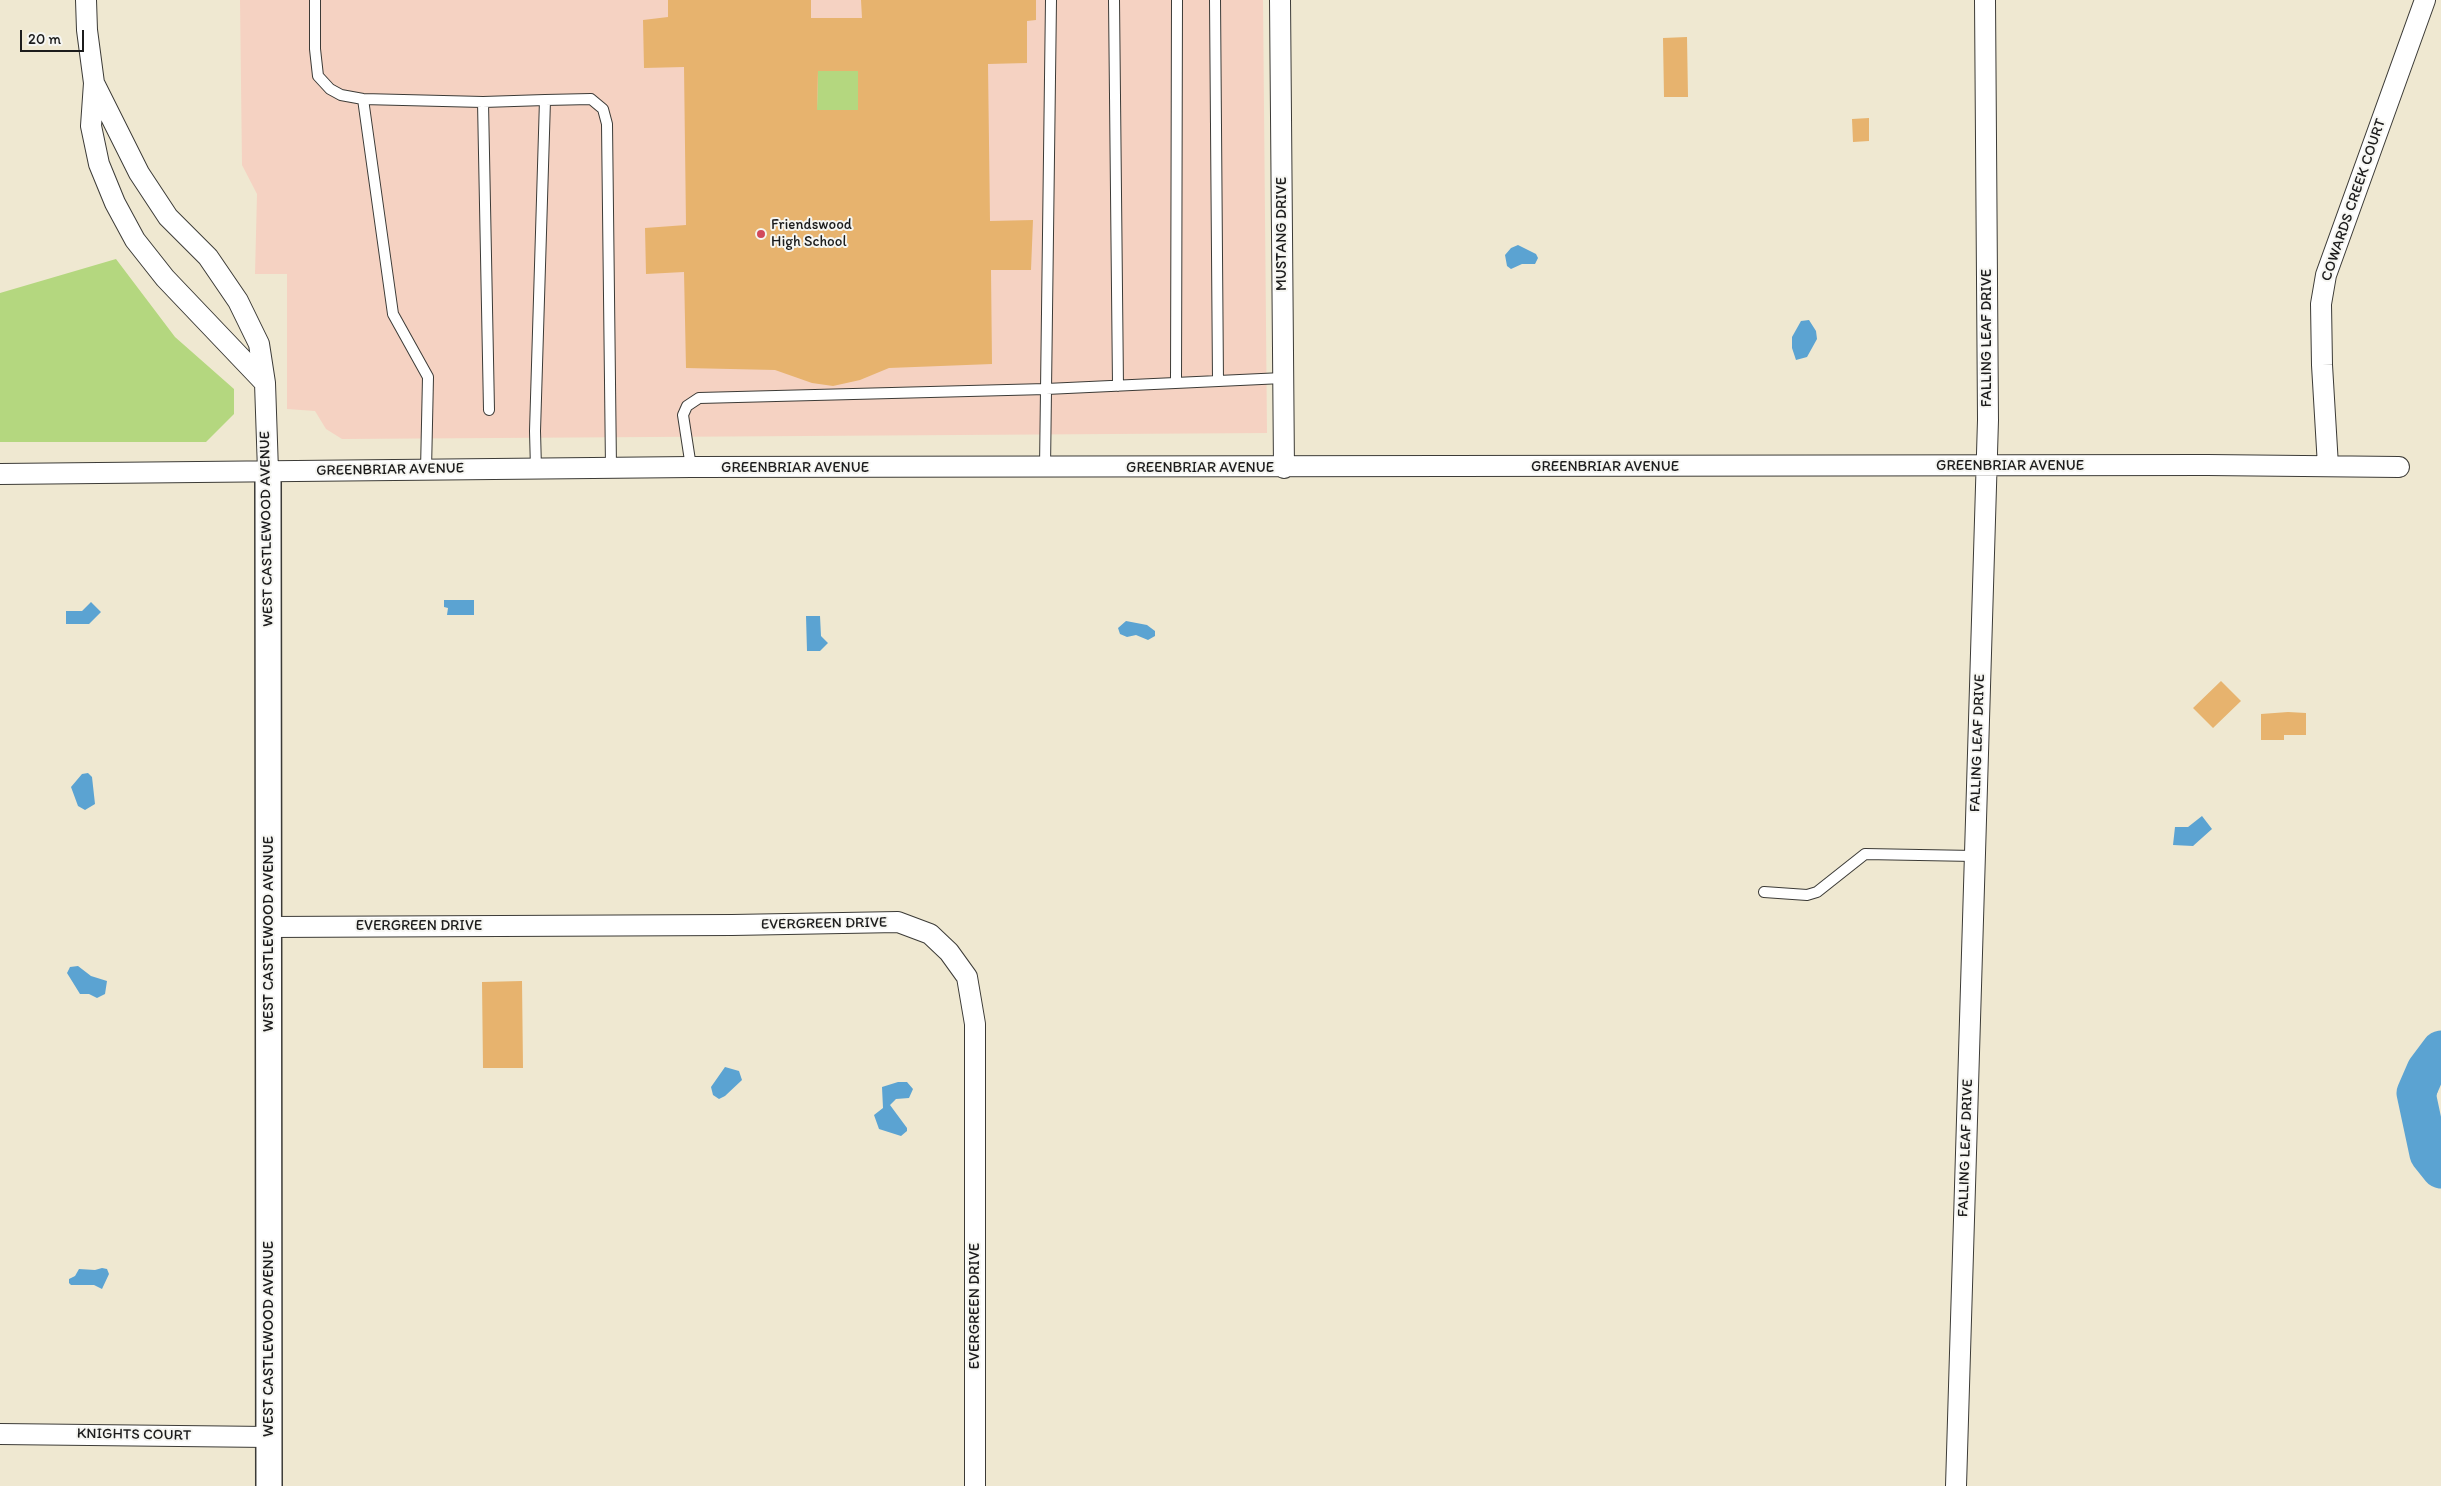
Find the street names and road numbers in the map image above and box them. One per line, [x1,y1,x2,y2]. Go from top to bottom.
street label: COWARDS CREEK COURT [2318,116,2390,284]
street label: MUSTANG DRIVE [1273,177,1291,291]
street label: FALLING LEAF DRIVE [1978,269,1996,407]
street label: WEST CASTLEWOOD AVENUE [256,431,278,627]
street label: GREENBRIAR AVENUE [1936,457,2084,475]
street label: GREENBRIAR AVENUE [1531,458,1679,476]
street label: GREENBRIAR AVENUE [721,459,869,477]
street label: GREENBRIAR AVENUE [1126,459,1274,477]
street label: GREENBRIAR AVENUE [316,460,464,480]
street label: FALLING LEAF DRIVE [1967,674,1989,812]
street label: WEST CASTLEWOOD AVENUE [260,836,278,1032]
street label: EVERGREEN DRIVE [761,914,887,934]
street label: EVERGREEN DRIVE [356,917,482,935]
street label: FALLING LEAF DRIVE [1955,1079,1977,1217]
street label: WEST CASTLEWOOD AVENUE [260,1241,278,1437]
street label: EVERGREEN DRIVE [966,1243,984,1369]
street label: KNIGHTS COURT [77,1425,191,1445]

